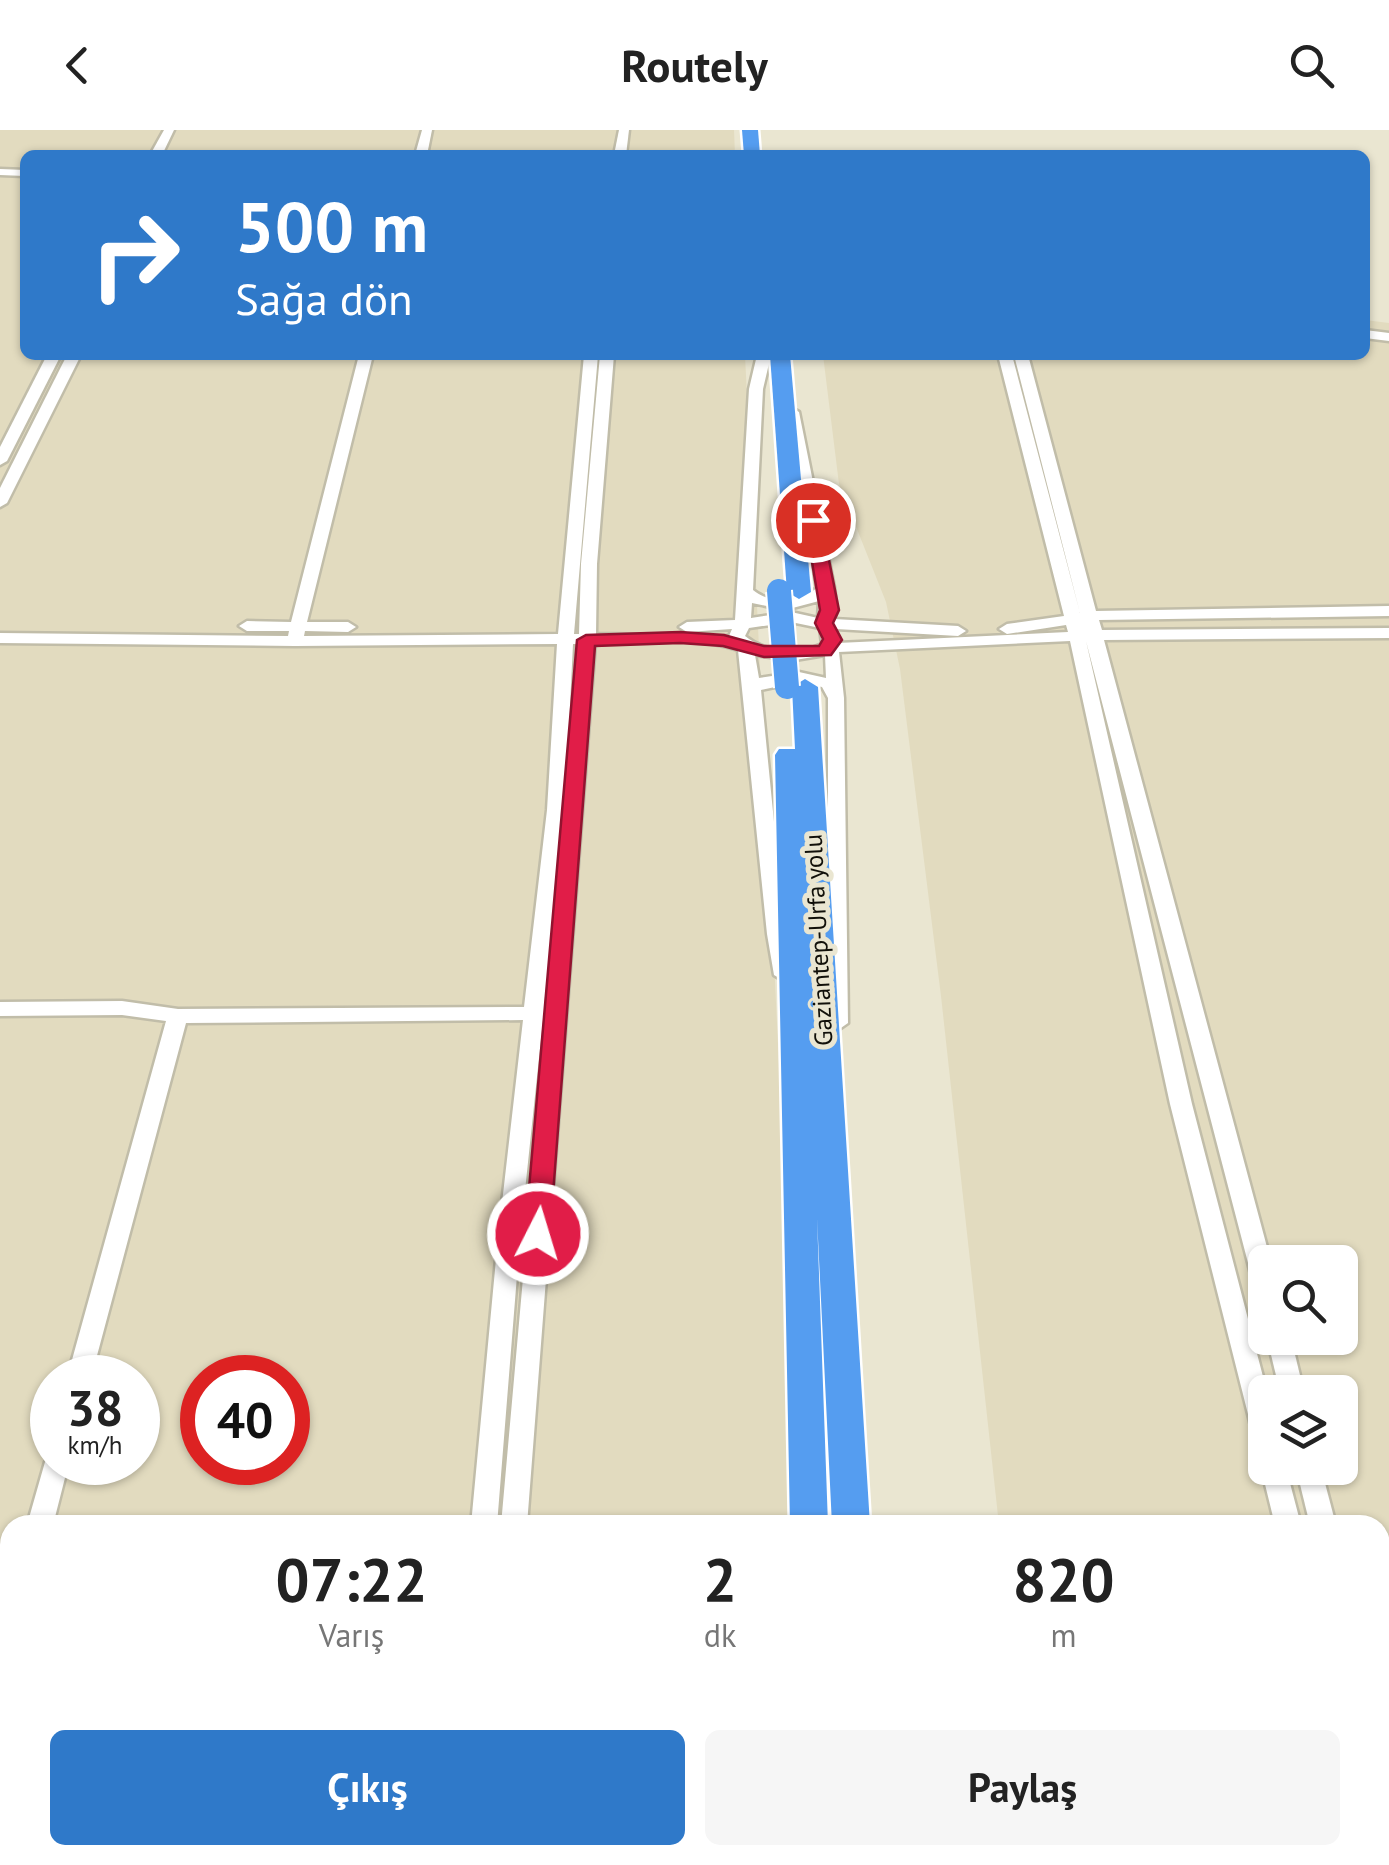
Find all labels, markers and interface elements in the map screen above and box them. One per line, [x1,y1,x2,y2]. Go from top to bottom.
text: Routely [621,36,768,94]
icon: back [50,38,105,93]
icon: search [1284,38,1339,93]
text: 500 m [235,181,428,271]
icon: right [70,190,200,320]
text: Sağa dön [235,269,413,327]
pin [771,478,856,563]
icon: arrive [786,493,841,548]
street label: Gaziantep-Urfa yolu [796,833,840,1047]
position arrow [486,1182,590,1286]
map controls [1248,1245,1358,1485]
button: search [1248,1245,1358,1355]
speed limit sign: 40 [180,1355,310,1485]
text: 38 [67,1375,123,1440]
button: layers [1248,1375,1358,1485]
text: km/h [68,1429,122,1461]
text: 07:22 [275,1540,428,1618]
text: 2 [703,1540,737,1618]
text: 820 [1012,1540,1115,1618]
text: Varış [319,1614,384,1656]
text: dk [704,1614,736,1656]
text: m [1051,1614,1077,1656]
button: Çıkış [50,1730,685,1845]
button: Paylaş [705,1730,1340,1845]

